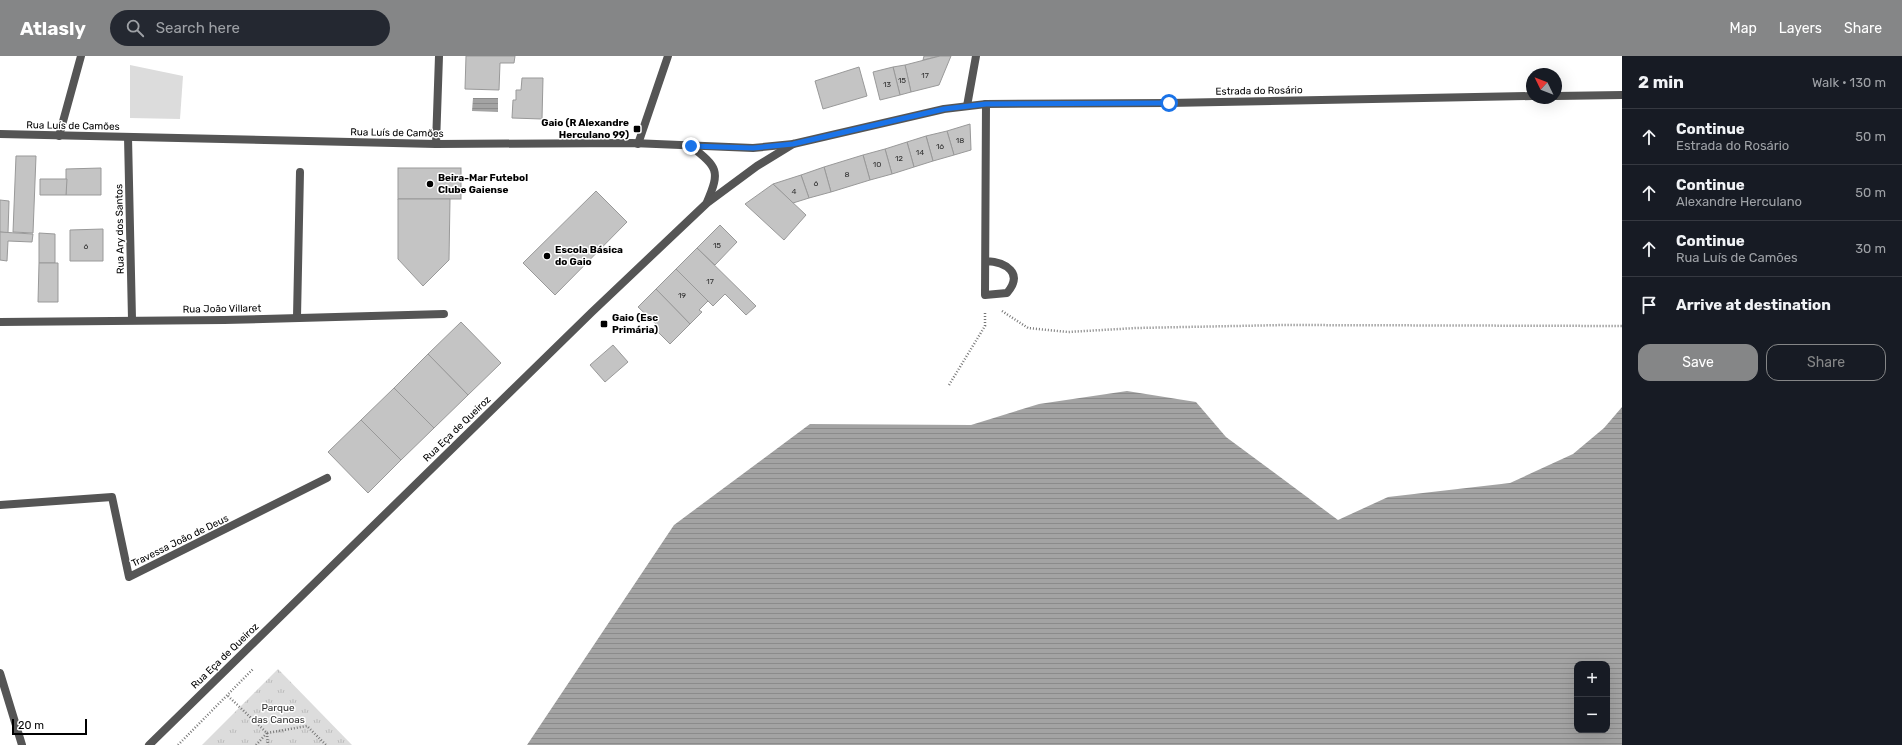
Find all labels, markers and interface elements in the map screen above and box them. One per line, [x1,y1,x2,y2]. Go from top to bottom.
search box [110,10,390,46]
text: Atlasly [20,17,86,40]
icon: search [124,17,146,39]
text: Search here [156,19,240,37]
text: Map [1730,20,1757,37]
text: Layers [1779,20,1822,37]
text: Share [1844,20,1882,37]
north arrow [1526,68,1562,104]
house number: 17 [921,71,929,80]
text: 2 min [1638,72,1684,92]
text: Walk · 130 m [1812,75,1886,90]
house number: 15 [898,76,906,85]
house number: 13 [883,80,891,89]
street label: Estrada do Rosário [1215,84,1303,98]
route start [1160,94,1178,112]
place label: Gaio (R Alexandre Herculano 99) [541,117,629,141]
street label: Rua Luís de Camões [26,119,120,133]
text: Continue [1676,120,1745,138]
marker: Gaio (R Alexandre Herculano 99) [632,124,642,134]
street label: Rua Luís de Camões [350,126,444,140]
icon: ahead [1638,126,1660,148]
text: 50 m [1855,129,1886,144]
house number: 18 [956,136,964,145]
route end [682,137,700,155]
text: Estrada do Rosário [1676,138,1789,153]
house number: 16 [936,142,944,151]
house number: 14 [916,148,924,157]
house number: 12 [895,154,903,163]
house number: 10 [873,160,881,169]
house number: 8 [844,170,850,179]
place label: Beira-Mar Futebol Clube Gaiense [438,172,528,196]
text: Continue [1676,176,1745,194]
marker: Beira-Mar Futebol Clube Gaiense [425,179,435,189]
house number: 6 [814,179,819,188]
icon: ahead [1638,182,1660,204]
street label: Rua Ary dos Santos [113,184,127,274]
text: 50 m [1855,185,1886,200]
house number: 4 [792,187,797,196]
text: Alexandre Herculano [1676,194,1802,209]
text: Continue [1676,232,1745,250]
icon: ahead [1638,238,1660,260]
house number: 15 [713,241,721,250]
text: 30 m [1855,241,1886,256]
house number: 6 [84,242,89,251]
place label: Escola Básica do Gaio [555,244,623,268]
text: Rua Luís de Camões [1676,250,1798,265]
marker: Escola Básica do Gaio [542,251,552,261]
house number: 17 [706,277,714,286]
house number: 19 [678,291,686,300]
icon: arrive [1638,294,1660,316]
text: Arrive at destination [1676,296,1831,314]
street label: Rua João Villaret [183,302,261,316]
place label: Gaio (Esc Primária) [612,312,658,336]
marker: Gaio (Esc Primária) [599,319,609,329]
button: Save [1638,344,1758,381]
button: Share [1766,344,1886,381]
street label: Rua Eça de Queiroz [421,394,493,464]
street label: Travessa João de Deus [129,512,231,570]
street label: Rua Eça de Queiroz [189,621,261,691]
map controls [1574,661,1610,733]
button: + [1574,661,1610,697]
button: − [1574,697,1610,733]
park label: Parque das Canoas [251,702,305,726]
scale bar [12,717,87,736]
text: 20 m [18,719,44,732]

